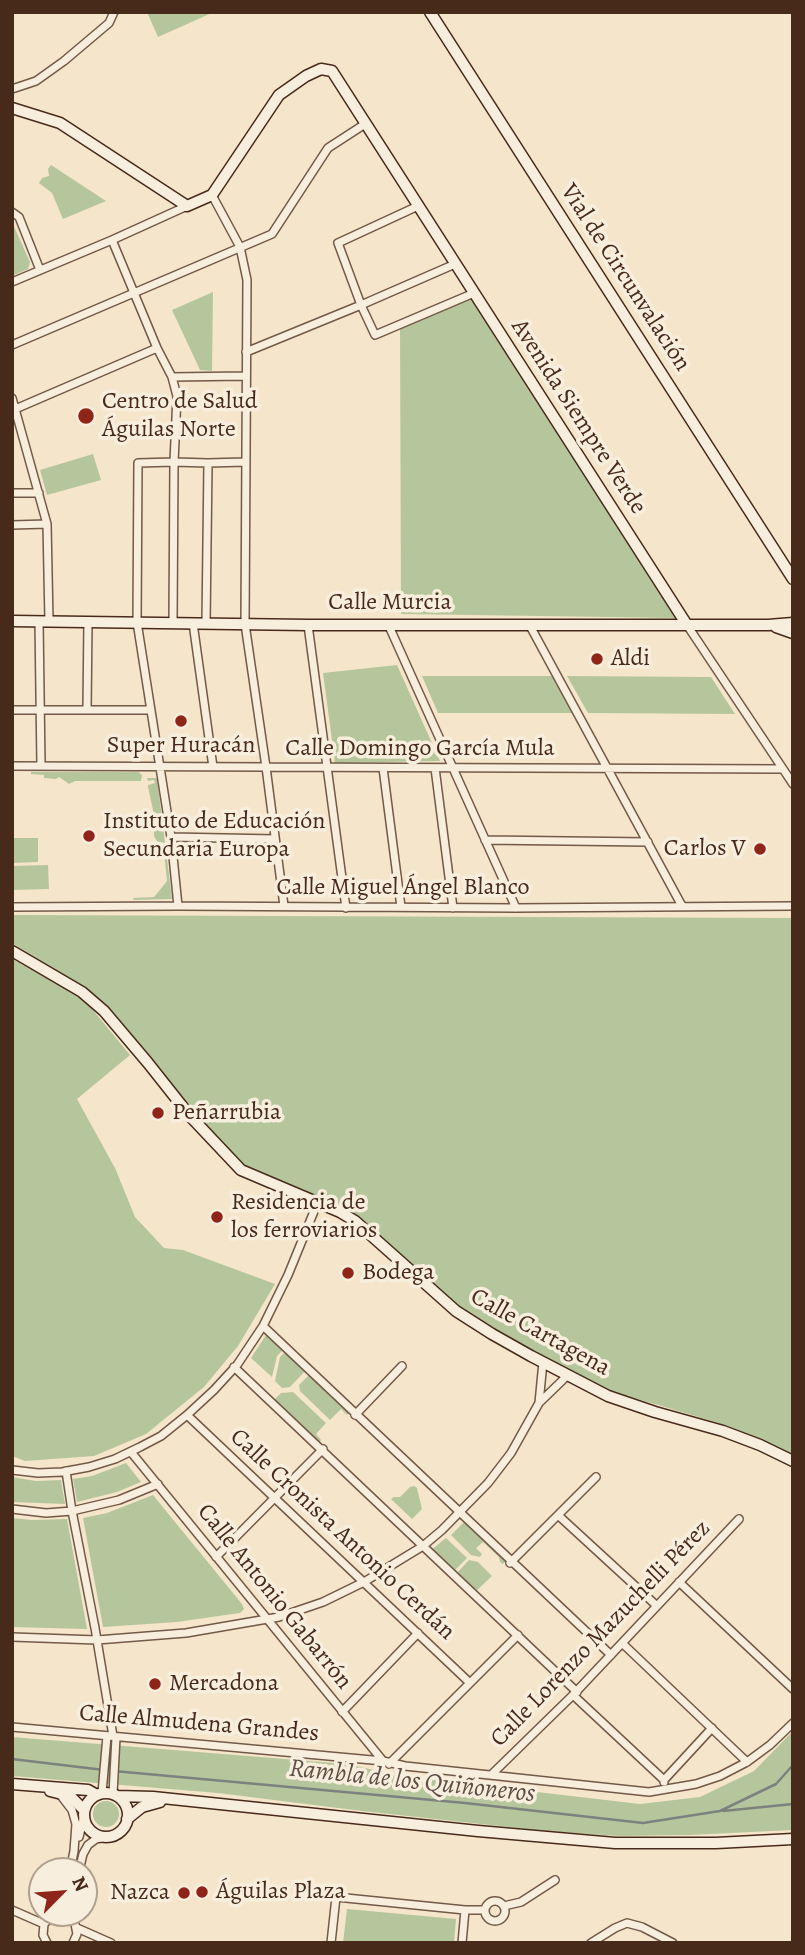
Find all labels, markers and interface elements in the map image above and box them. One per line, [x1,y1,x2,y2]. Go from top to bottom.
street label: Vial de Circunvalación [554,179,696,377]
street label: Avenida Siempre Verde [504,314,652,520]
place label: Centro de Salud Águilas Norte [102,388,258,444]
marker: Centro de Salud Águilas Norte [76,406,96,426]
street label: Calle Murcia [328,589,452,617]
place label: Aldi [611,645,650,673]
marker: Aldi [589,651,605,667]
marker: Super Huracán [173,713,189,729]
place label: Super Huracán [107,732,255,760]
street label: Calle Domingo García Mula [285,735,555,763]
place label: Instituto de Educación Secundaria Europa [103,808,325,864]
marker: Instituto de Educación Secundaria Europa [81,828,97,844]
place label: Carlos V [664,835,746,863]
marker: Carlos V [752,841,768,857]
street label: Calle Miguel Ángel Blanco [276,874,530,902]
place label: Peñarrubia [172,1099,281,1127]
marker: Peñarrubia [150,1105,166,1121]
place label: Residencia de los ferroviarios [231,1189,377,1245]
marker: Residencia de los ferroviarios [209,1209,225,1225]
place label: Bodega [362,1259,434,1287]
marker: Bodega [340,1265,356,1281]
street label: Calle Cartagena [465,1283,615,1383]
street label: Calle Cronista Antonio Cerdán [224,1423,460,1647]
street label: Calle Antonio Gabarrón [190,1498,358,1696]
street label: Calle Lorenzo Mazuchelli Pérez [485,1515,717,1753]
place label: Mercadona [169,1670,279,1698]
marker: Mercadona [147,1676,163,1692]
street label: Calle Almudena Grandes [78,1699,320,1749]
water label: Rambla de los Quiñoneros [288,1754,536,1810]
north arrow [28,1857,98,1927]
text: N [66,1872,95,1896]
place label: Águilas Plaza [216,1878,346,1906]
place label: Nazca [110,1879,170,1907]
marker: Águilas Plaza [194,1884,210,1900]
marker: Nazca [176,1885,192,1901]

